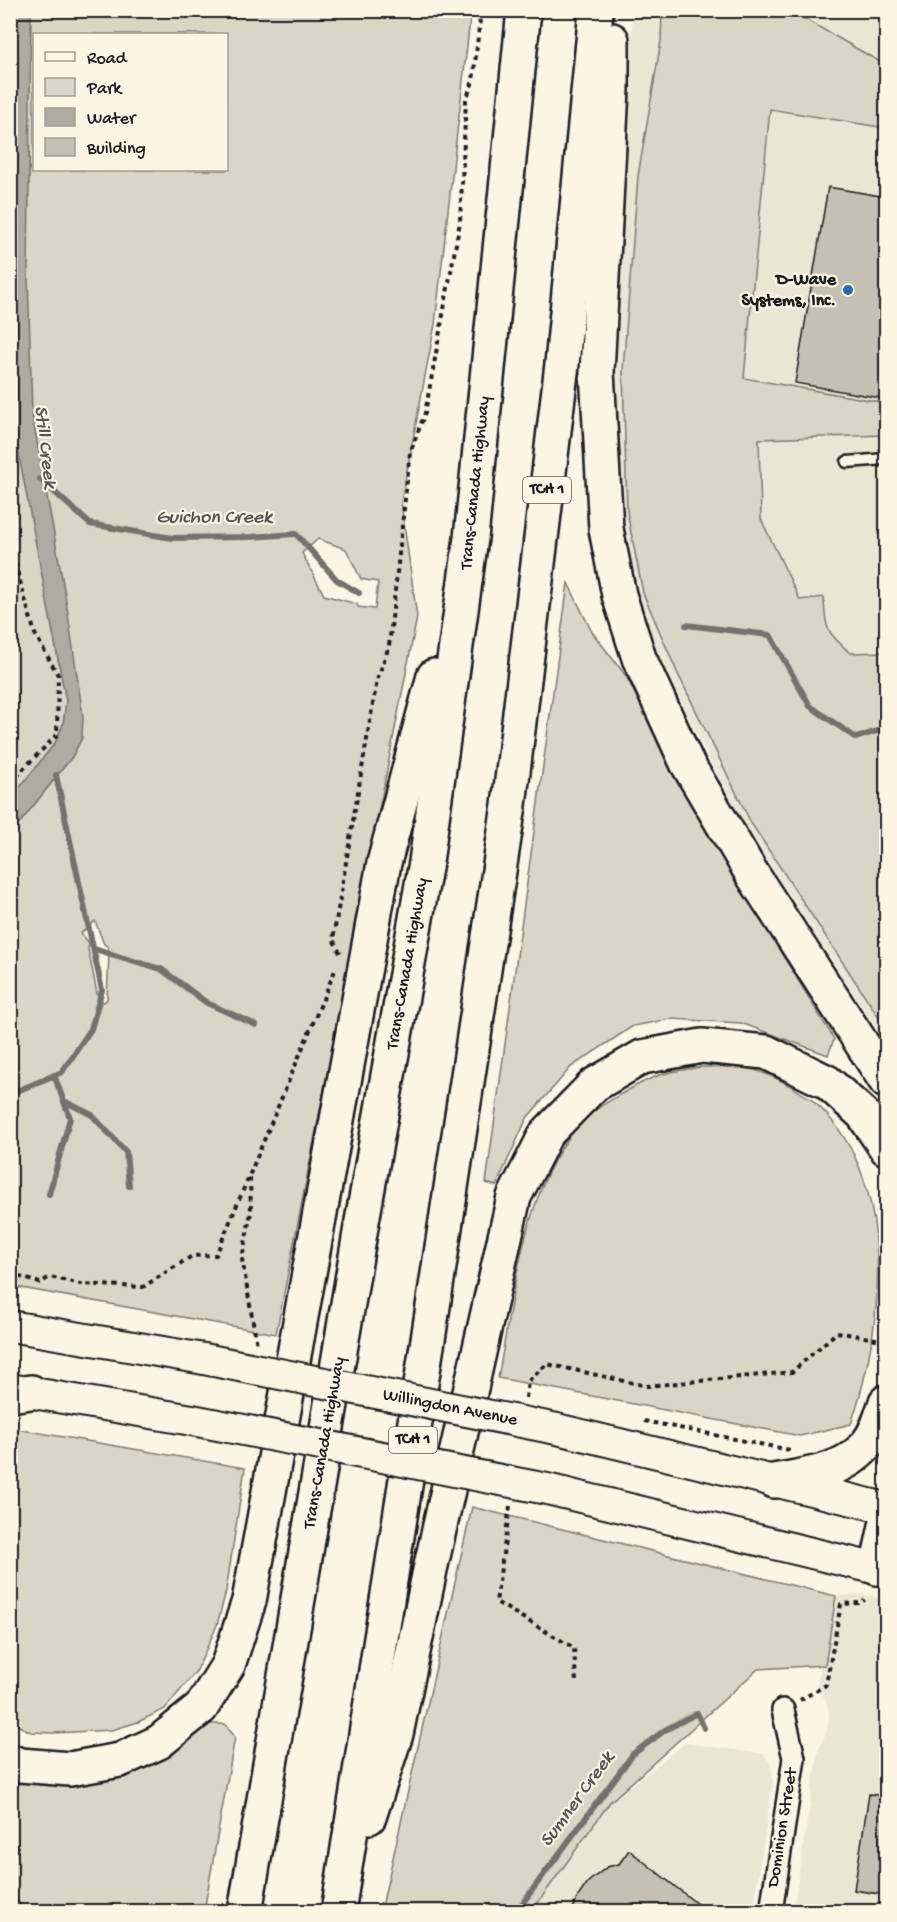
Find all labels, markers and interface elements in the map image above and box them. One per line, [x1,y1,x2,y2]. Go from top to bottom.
legend [33,33,228,171]
text: Road [87,49,128,70]
text: Park [86,79,123,100]
text: Water [87,109,137,130]
text: Building [86,139,146,160]
place label: D-Wave Systems, Inc. [742,270,837,312]
marker: D-Wave Systems, Inc. [841,283,855,297]
street label: Trans-Canada Highway [456,395,496,572]
water label: Still Creek [28,405,61,492]
road number: TCH 1 [523,477,571,503]
water label: Guichon Creek [156,507,274,530]
street label: Trans-Canada Highway [382,876,433,1053]
street label: Trans-Canada Highway [299,1355,350,1532]
street label: Willingdon Avenue [381,1385,520,1431]
road number: TCH 1 [389,1427,437,1453]
water label: Sumner Creek [536,1746,621,1852]
street label: Dominion Street [763,1765,803,1890]

